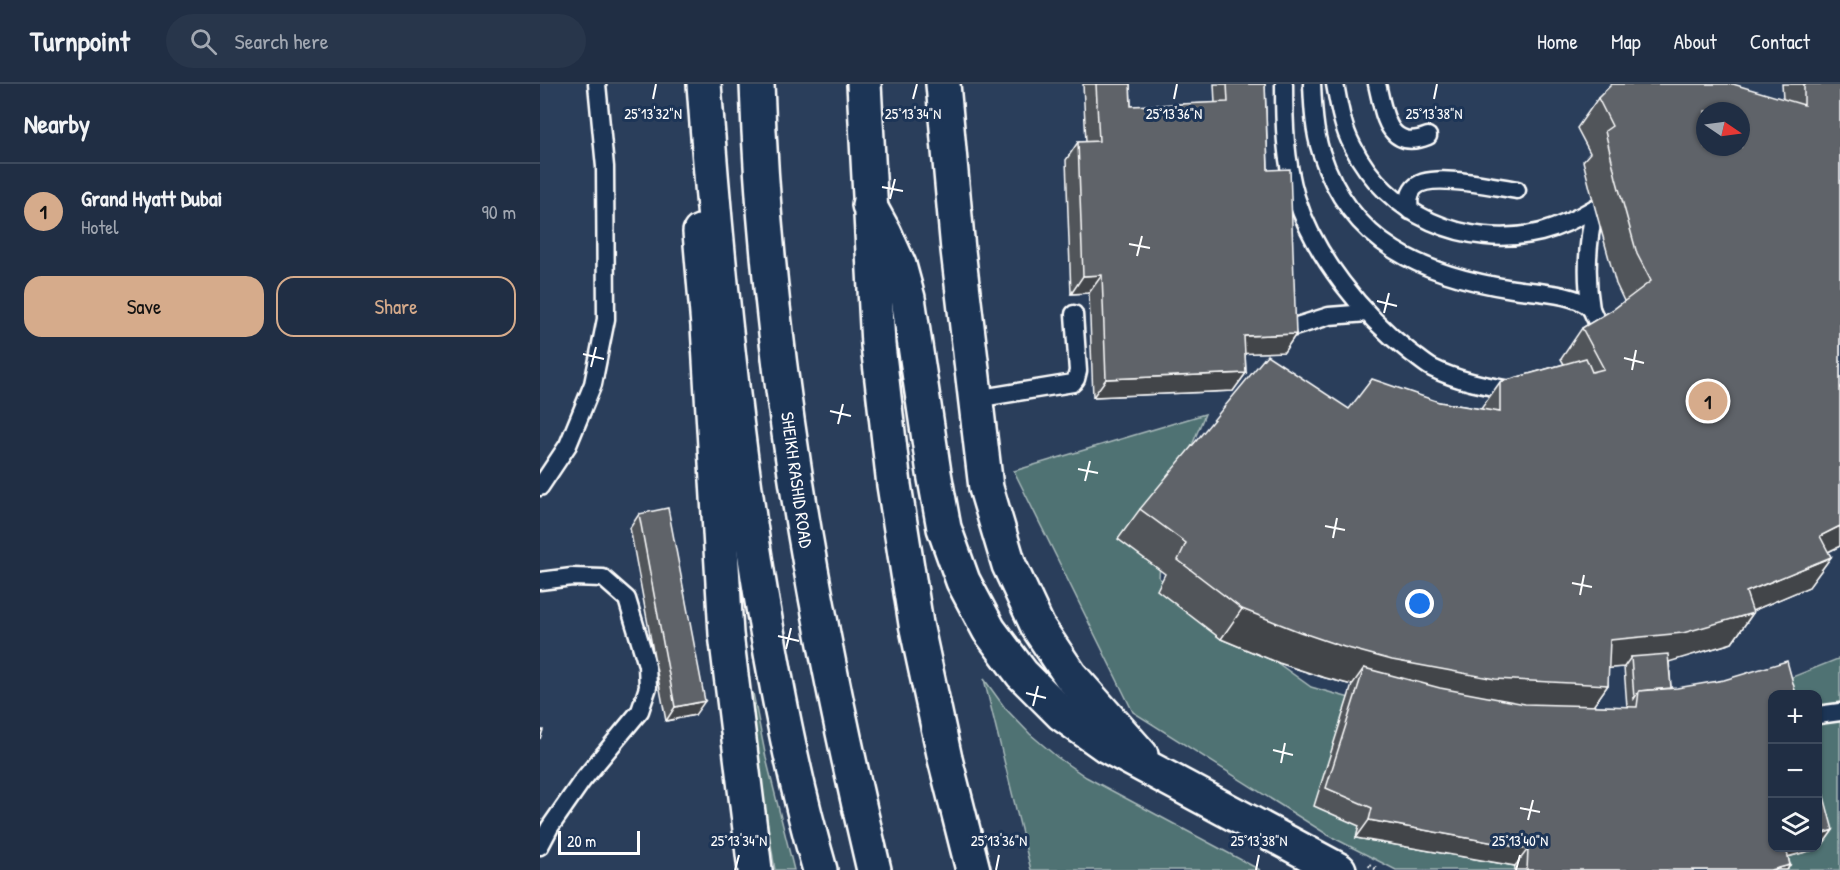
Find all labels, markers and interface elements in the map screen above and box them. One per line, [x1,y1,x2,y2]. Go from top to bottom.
search box [166,14,586,68]
text: Turnpoint [30,22,130,60]
icon: search [187,25,220,58]
text: Search here [235,26,329,56]
text: Home [1537,27,1578,56]
text: Map [1611,27,1641,56]
text: About [1674,27,1717,56]
text: Contact [1750,27,1810,56]
north arrow [1696,102,1750,156]
text: 25°13'32"N [624,103,682,124]
text: 25°13'34"N [885,103,941,124]
text: 25°13'36"N [1146,103,1202,124]
text: 25°13'38"N [1405,103,1463,124]
text: Nearby [24,106,90,141]
text: Grand Hyatt Dubai [81,183,223,213]
text: 1 [40,198,47,225]
text: 90 m [482,198,516,225]
text: Hotel [81,213,119,240]
button: Save [24,276,264,337]
button: Share [276,276,516,337]
pin: 1 [1688,378,1728,424]
street label: SHEIKH RASHID ROAD [775,410,819,550]
your location [1405,589,1434,618]
map controls [1768,690,1822,852]
button: + [1768,690,1822,744]
button: − [1768,744,1822,798]
button: layers [1768,798,1822,852]
scale bar [558,828,640,856]
text: 20 m [567,830,596,852]
text: 25°13'34"N [711,830,767,851]
text: 25°13'36"N [971,830,1027,851]
text: 25°13'38"N [1230,830,1288,851]
text: 25°13'40"N [1492,830,1548,851]

